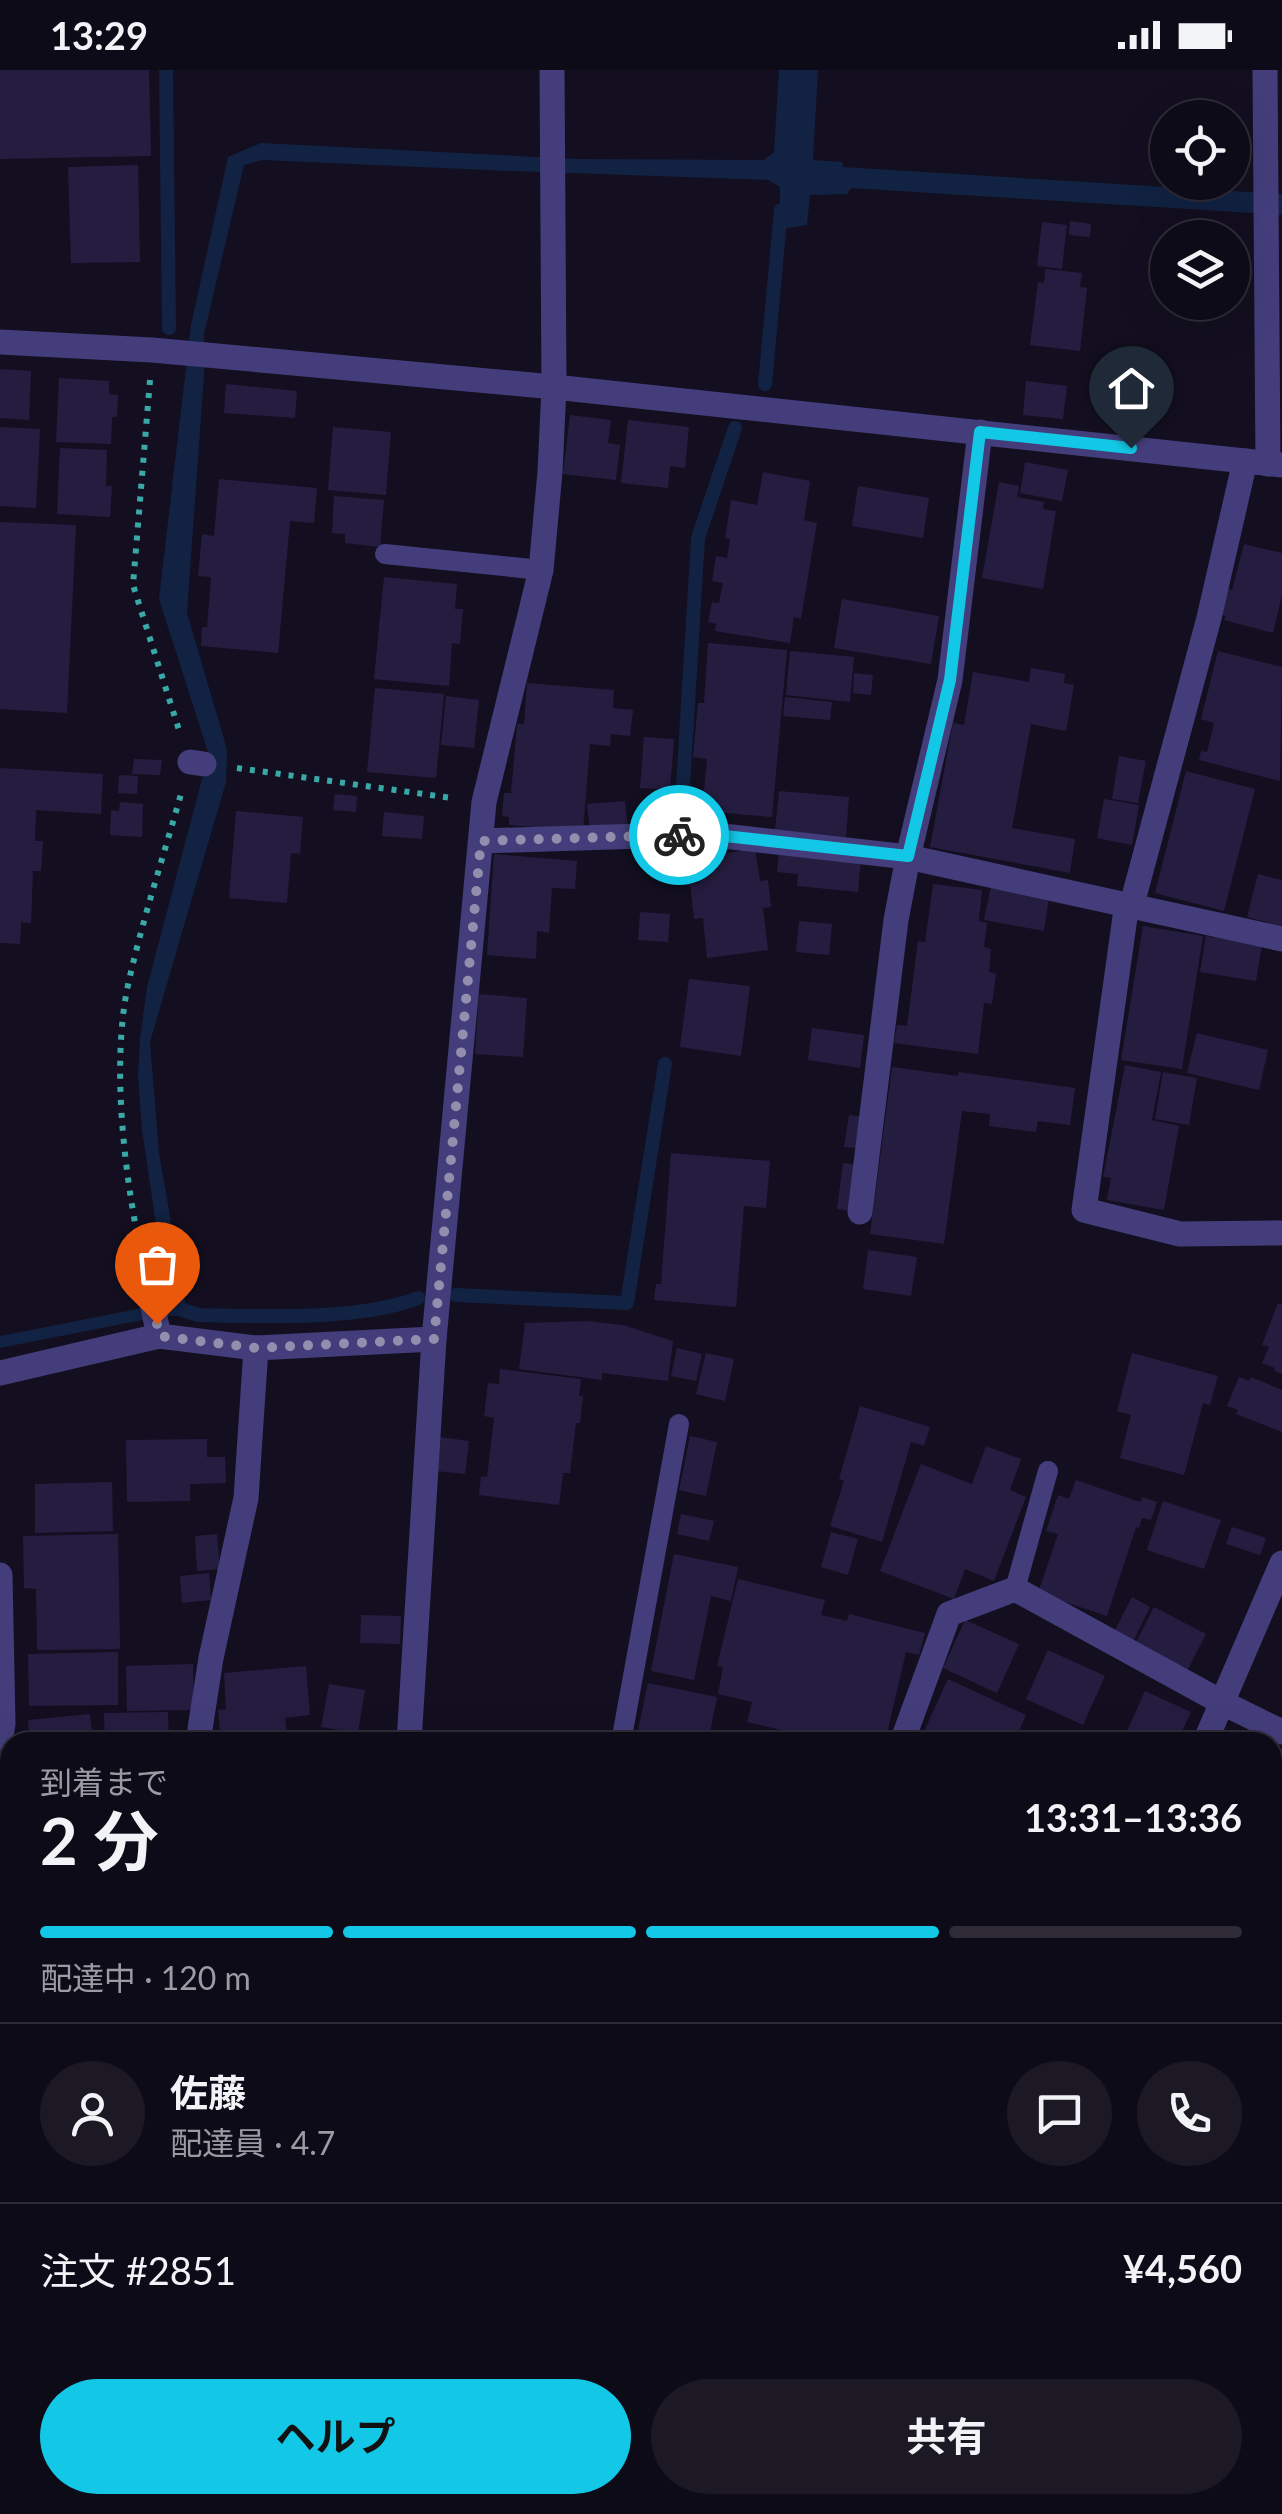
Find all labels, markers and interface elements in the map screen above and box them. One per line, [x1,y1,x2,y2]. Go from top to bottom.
text: 13:29 [50,12,148,58]
map controls [1150,100,1250,320]
button: locate [1150,100,1250,200]
button: layers [1150,220,1250,320]
pin [1089,346,1174,449]
icon: home [1104,361,1159,416]
courier [629,785,729,885]
icon: bike [652,808,707,863]
pin [115,1222,200,1325]
icon: bag [130,1237,185,1292]
text: 到着まで [40,1762,168,1801]
text: 13:31–13:36 [1024,1794,1242,1840]
text: 2 分 [40,1801,159,1879]
text: 配達中 · 120 m [40,1958,251,1997]
button: person [40,2061,145,2166]
button: chat [1007,2061,1112,2166]
button: phone [1137,2061,1242,2166]
text: 佐藤 [170,2069,246,2115]
text: 配達員 · 4.7 [170,2123,335,2162]
text: ¥4,560 [1123,2245,1242,2291]
text: 注文 #2851 [40,2247,236,2293]
button: ヘルプ [40,2379,631,2494]
button: 共有 [651,2379,1242,2494]

